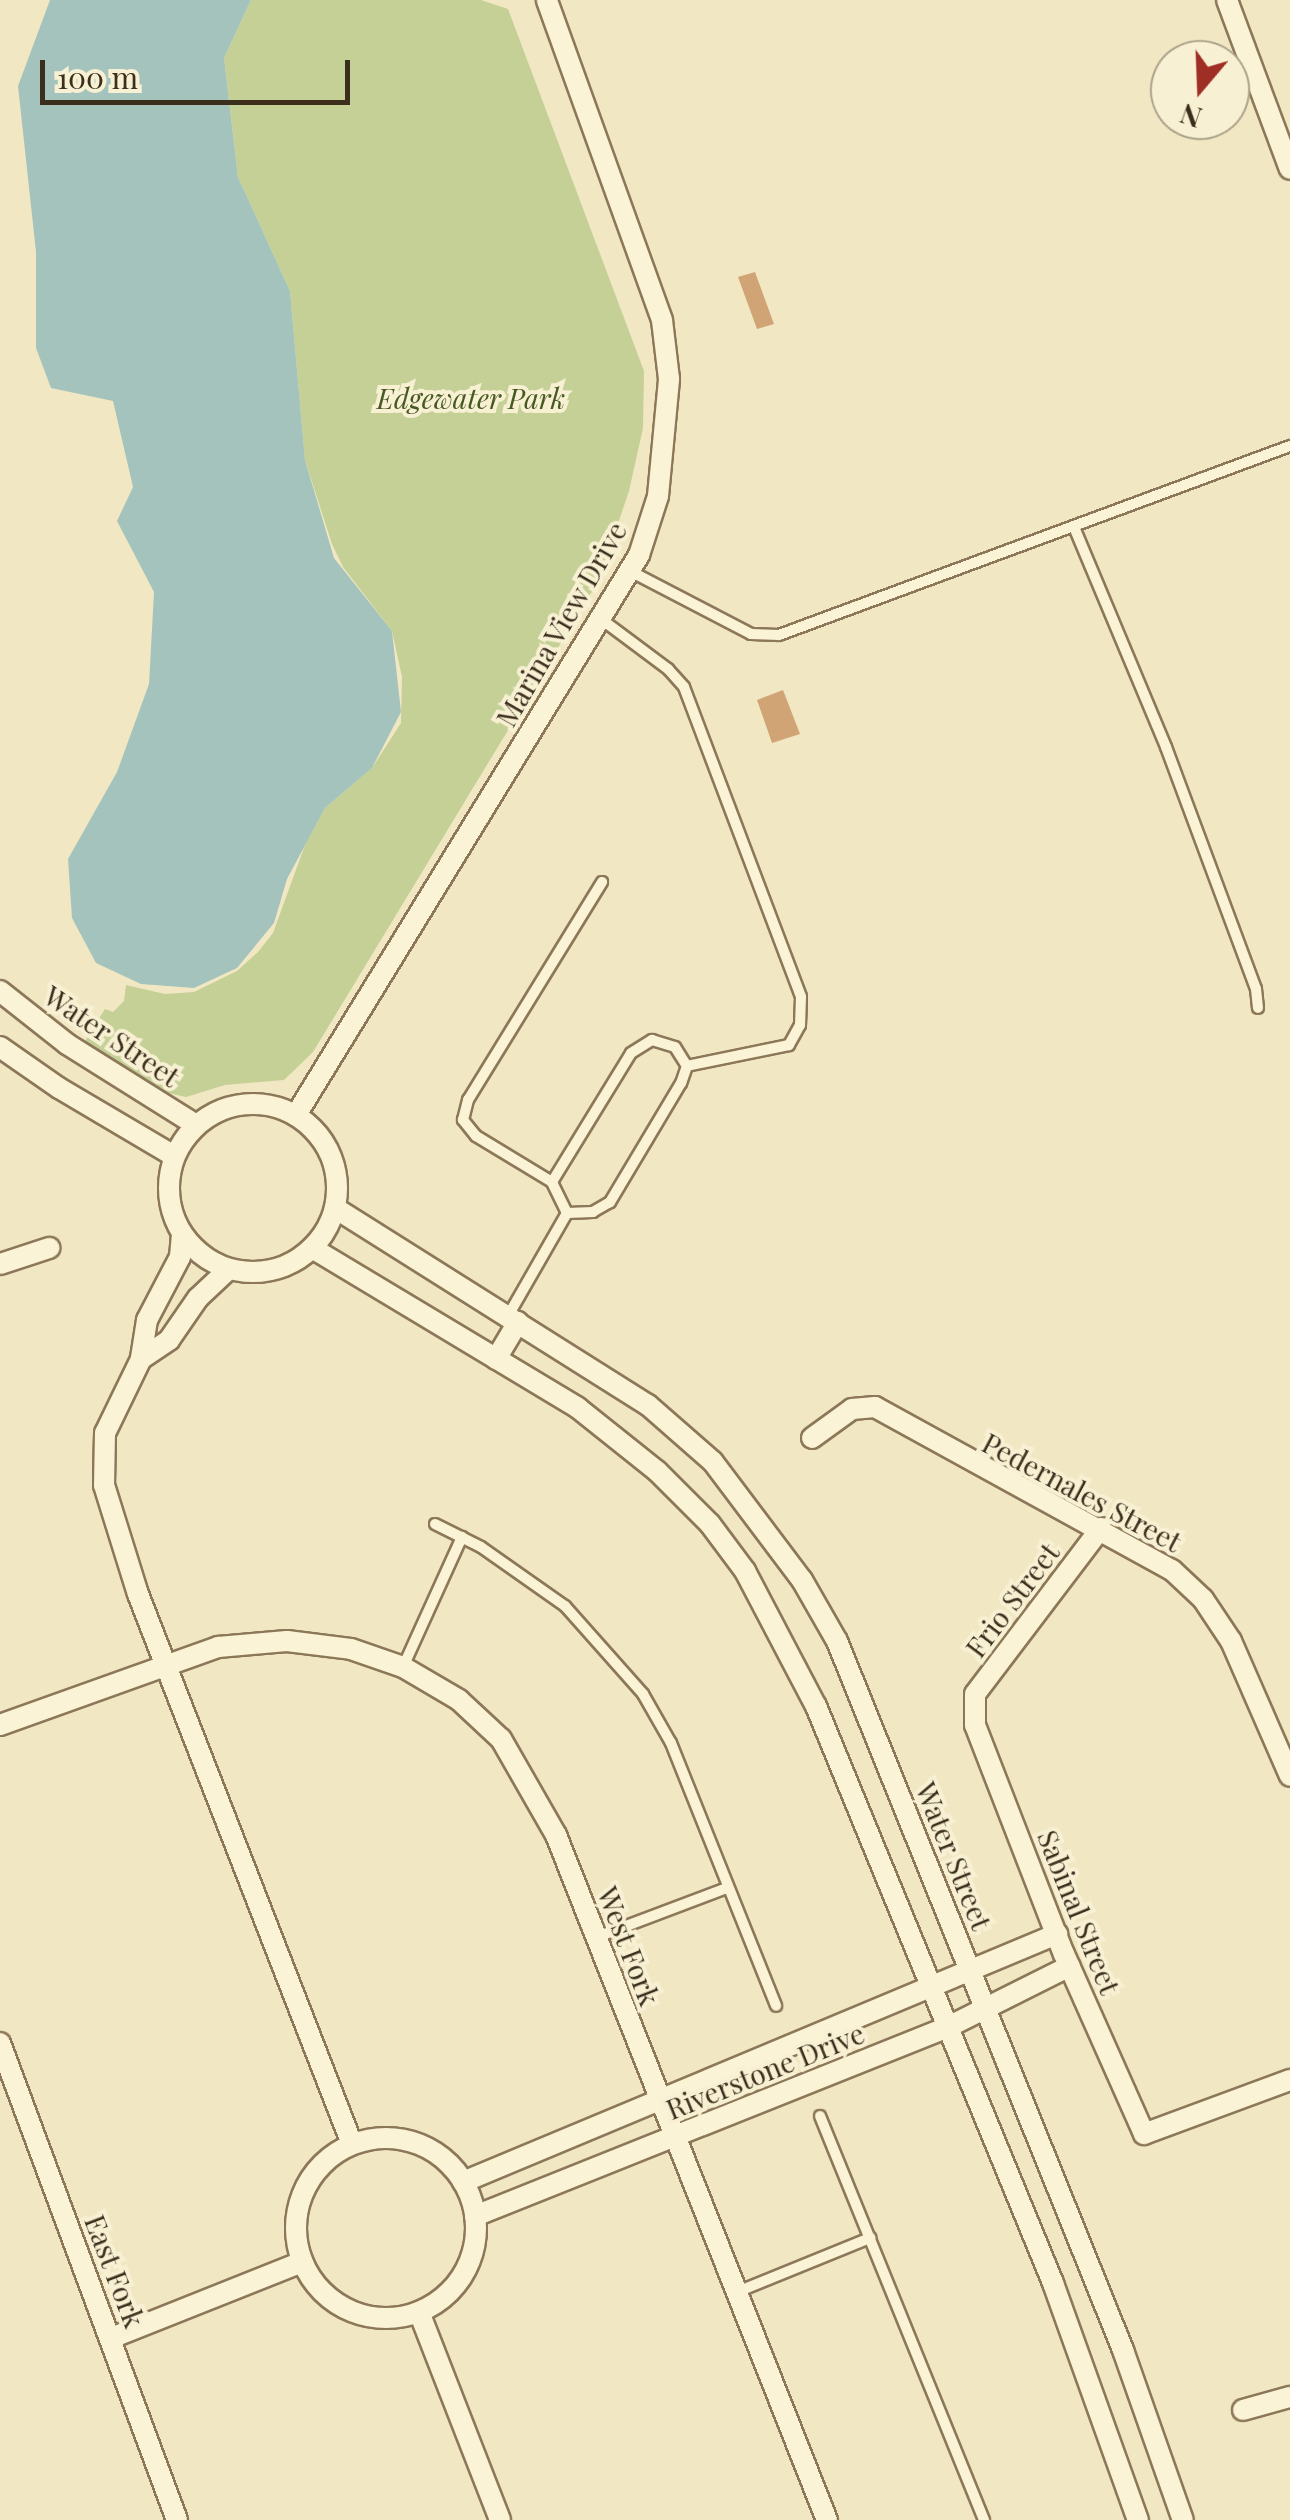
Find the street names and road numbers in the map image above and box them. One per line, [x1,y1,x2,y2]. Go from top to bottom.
street label: Marina View Drive [488,515,634,733]
street label: Water Street [38,978,186,1094]
street label: Pedernales Street [977,1425,1187,1559]
street label: Frio Street [958,1536,1066,1664]
street label: Water Street [909,1777,999,1935]
street label: Sabinal Street [1031,1825,1127,1999]
street label: West Fork [591,1882,667,2010]
street label: Riverstone Drive [661,2016,869,2126]
street label: East Fork [78,2210,152,2332]

